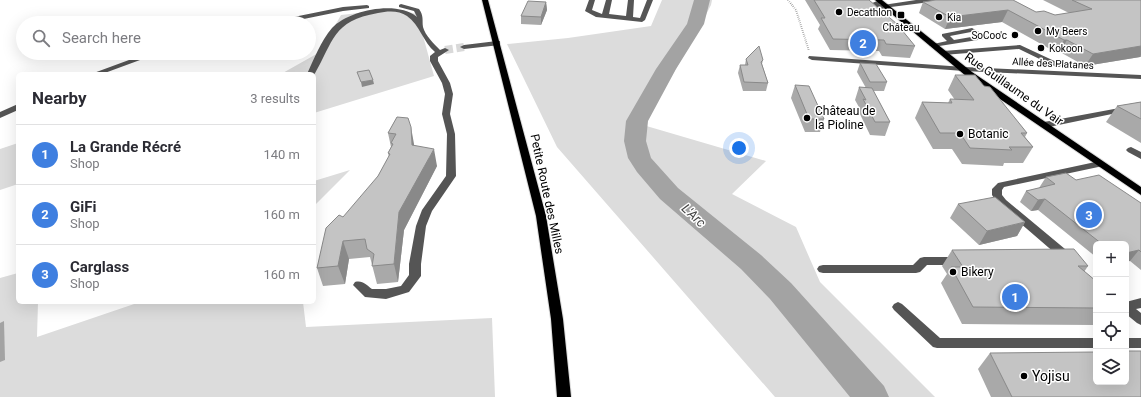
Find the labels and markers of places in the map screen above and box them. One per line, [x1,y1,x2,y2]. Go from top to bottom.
marker: Decathlon [834,7,844,17]
place label: Decathlon [847,7,892,18]
marker: Château [896,10,906,20]
marker: Kia [934,12,944,22]
place label: Kia [947,12,961,23]
place label: Château [883,22,919,33]
marker: My Beers [1033,26,1043,36]
place label: My Beers [1046,26,1087,37]
pin: 2 [850,28,876,58]
place label: SoCoo'c [971,30,1007,41]
marker: SoCoo'c [1010,30,1020,40]
marker: Kokoon [1036,43,1046,53]
place label: Kokoon [1049,43,1083,54]
place label: Château de la Pioline [815,104,876,132]
marker: Château de la Pioline [802,113,812,123]
place label: Botanic [968,127,1009,141]
marker: Botanic [955,129,965,139]
pin: 3 [1076,200,1102,230]
place label: Bikery [961,265,994,279]
marker: Bikery [948,267,958,277]
pin: 1 [1002,282,1028,312]
place label: Yojisu [1032,368,1070,384]
marker: Yojisu [1019,371,1029,381]

